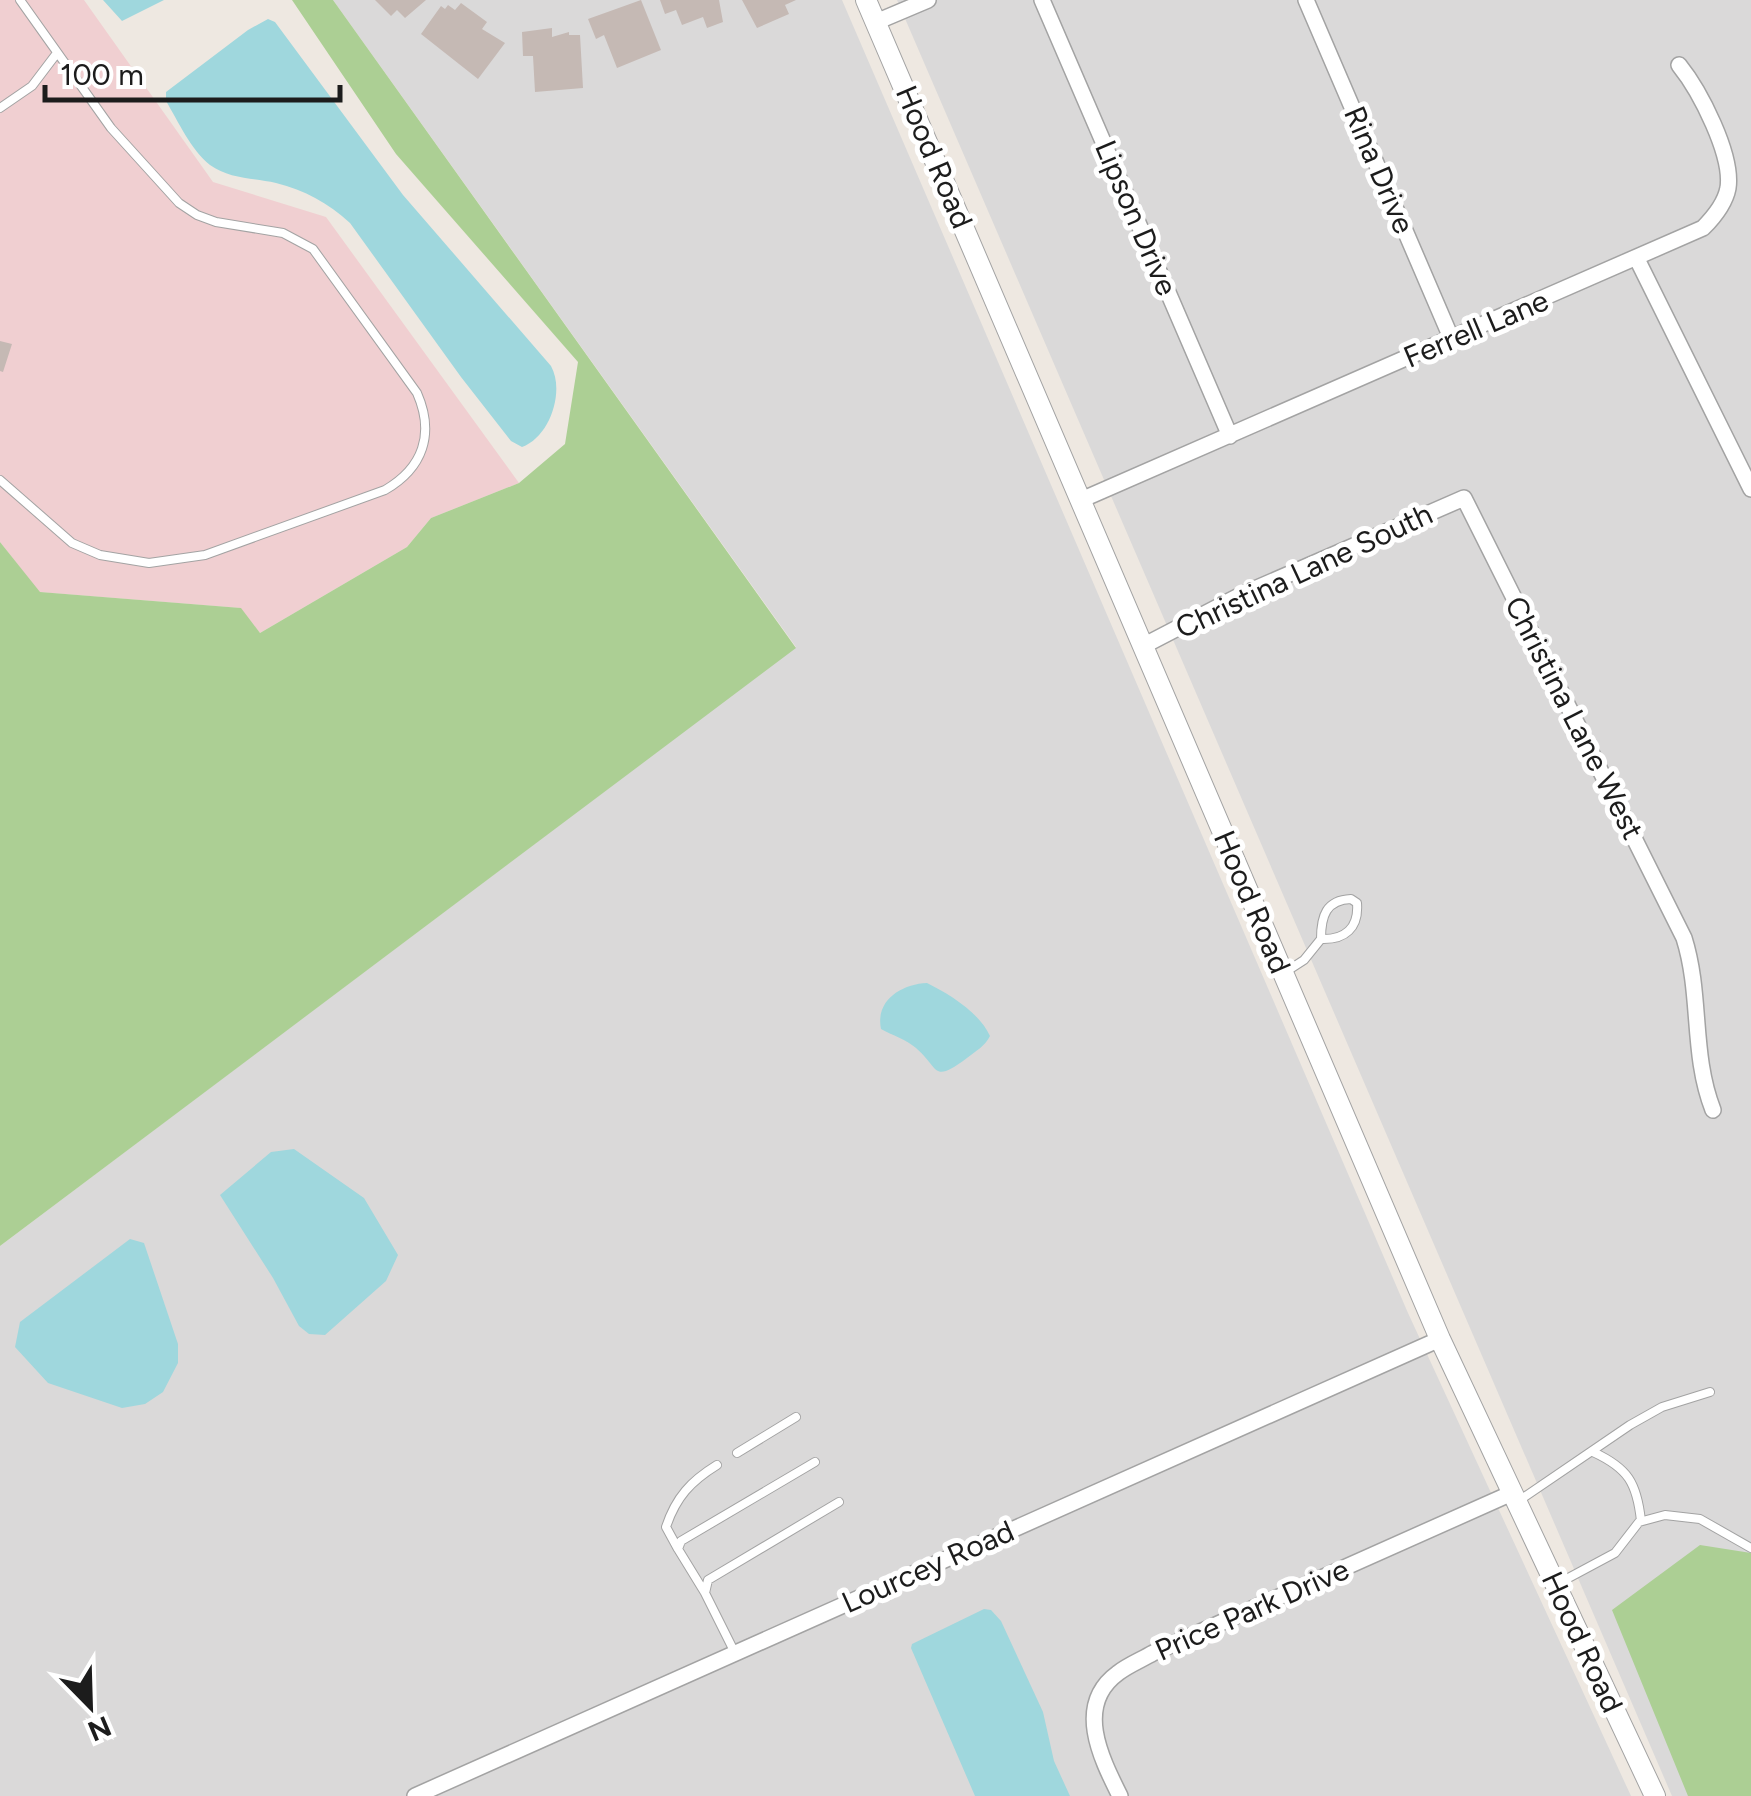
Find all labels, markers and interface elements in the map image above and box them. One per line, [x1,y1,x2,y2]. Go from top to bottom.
scale bar [45,40,340,102]
text: 100 m [60,56,144,93]
street label: Hood Road [888,80,981,234]
street label: Rina Drive [1336,101,1423,239]
street label: Lipson Drive [1087,135,1186,301]
street label: Ferrell Lane [1398,281,1554,376]
street label: Christina Lane South [1169,495,1438,646]
street label: Christina Lane West [1497,590,1652,846]
street label: Hood Road [1206,825,1299,979]
street label: Lourcey Road [836,1512,1020,1621]
street label: Price Park Drive [1149,1550,1354,1669]
street label: Hood Road [1534,1565,1631,1718]
north arrow [40,1656,140,1756]
text: N [83,1709,116,1749]

